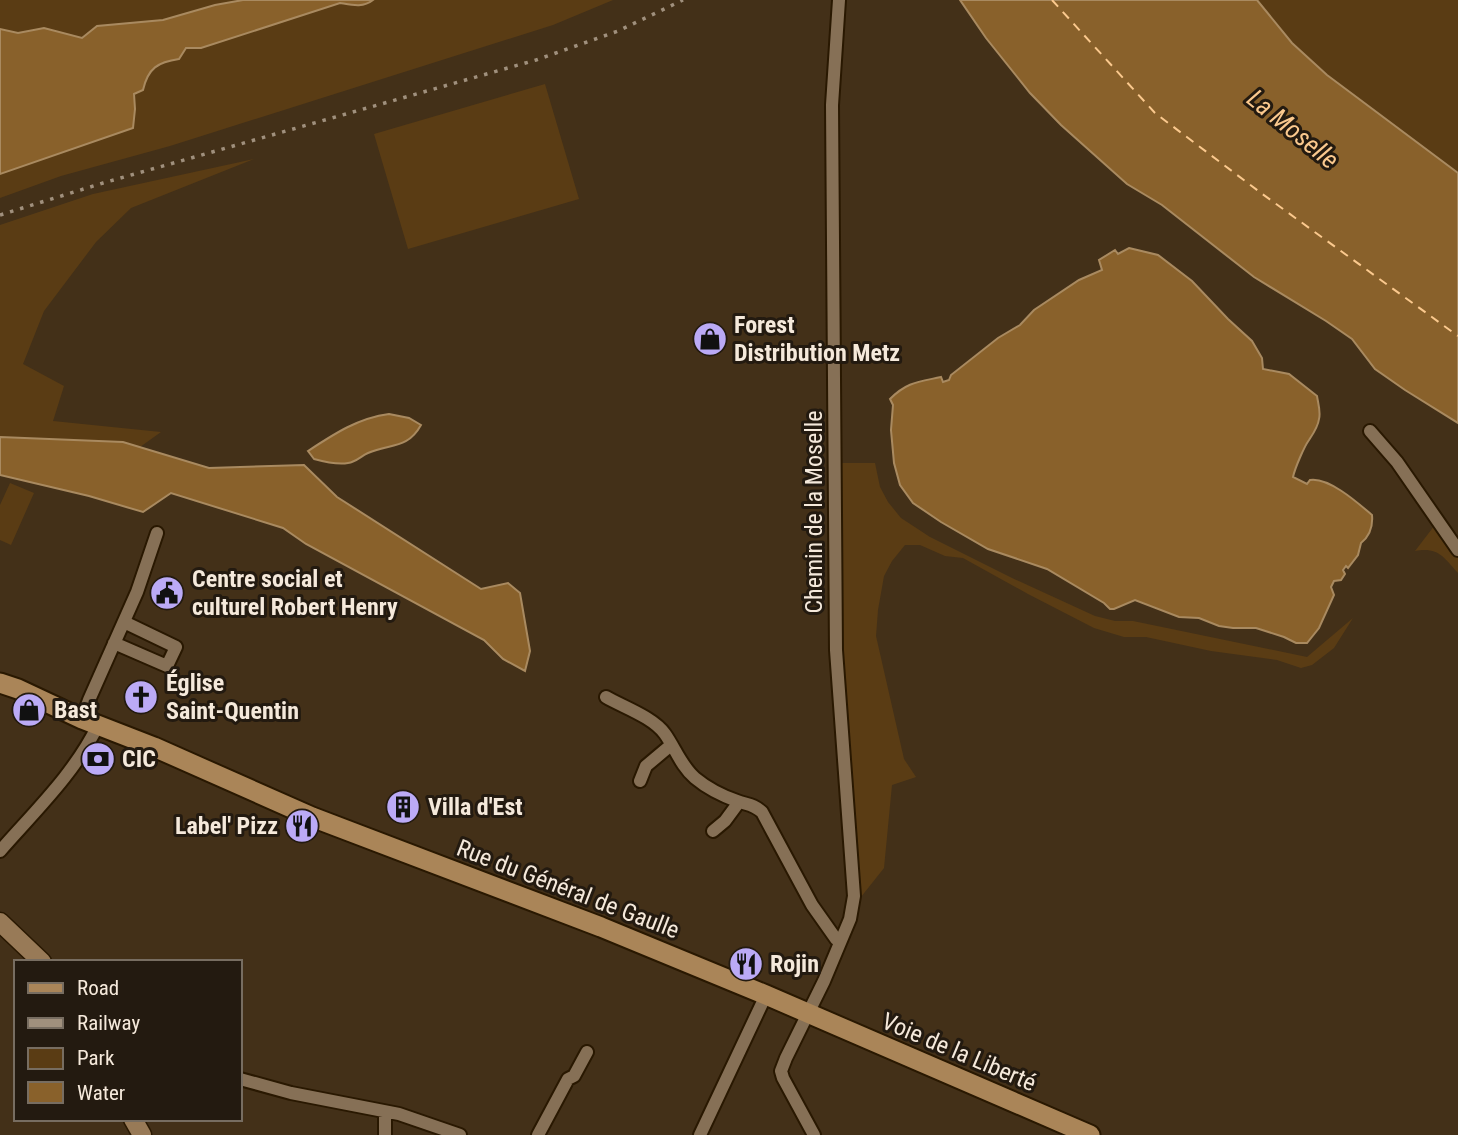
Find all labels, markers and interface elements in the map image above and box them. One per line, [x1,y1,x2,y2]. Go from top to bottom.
water label: La Moselle [1241,83,1345,175]
place label: Forest Distribution Metz [734,311,900,367]
shop icon: Forest Distribution Metz [691,320,729,358]
street label: Chemin de la Moselle [800,411,828,613]
place label: Centre social et culturel Robert Henry [192,565,398,621]
public building icon: Centre social et culturel Robert Henry [148,574,186,612]
place label: Église Saint-Quentin [166,669,299,725]
church icon: Église Saint-Quentin [122,678,160,716]
shop icon: Bast [10,691,48,729]
place label: Bast [54,696,97,724]
bank icon: CIC [79,740,117,778]
place label: CIC [122,745,156,773]
building icon: Villa d'Est [384,788,422,826]
place label: Villa d'Est [428,793,523,821]
restaurant icon: Label' Pizz [283,807,321,845]
place label: Label' Pizz [175,812,278,840]
street label: Rue du Général de Gaulle [453,834,683,944]
restaurant icon: Rojin [727,945,765,983]
place label: Rojin [770,950,819,978]
legend [14,960,242,1121]
text: Road [77,976,119,1000]
street label: Voie de la Liberté [878,1007,1040,1097]
text: Railway [77,1011,140,1035]
text: Park [77,1046,115,1070]
text: Water [77,1081,125,1105]

